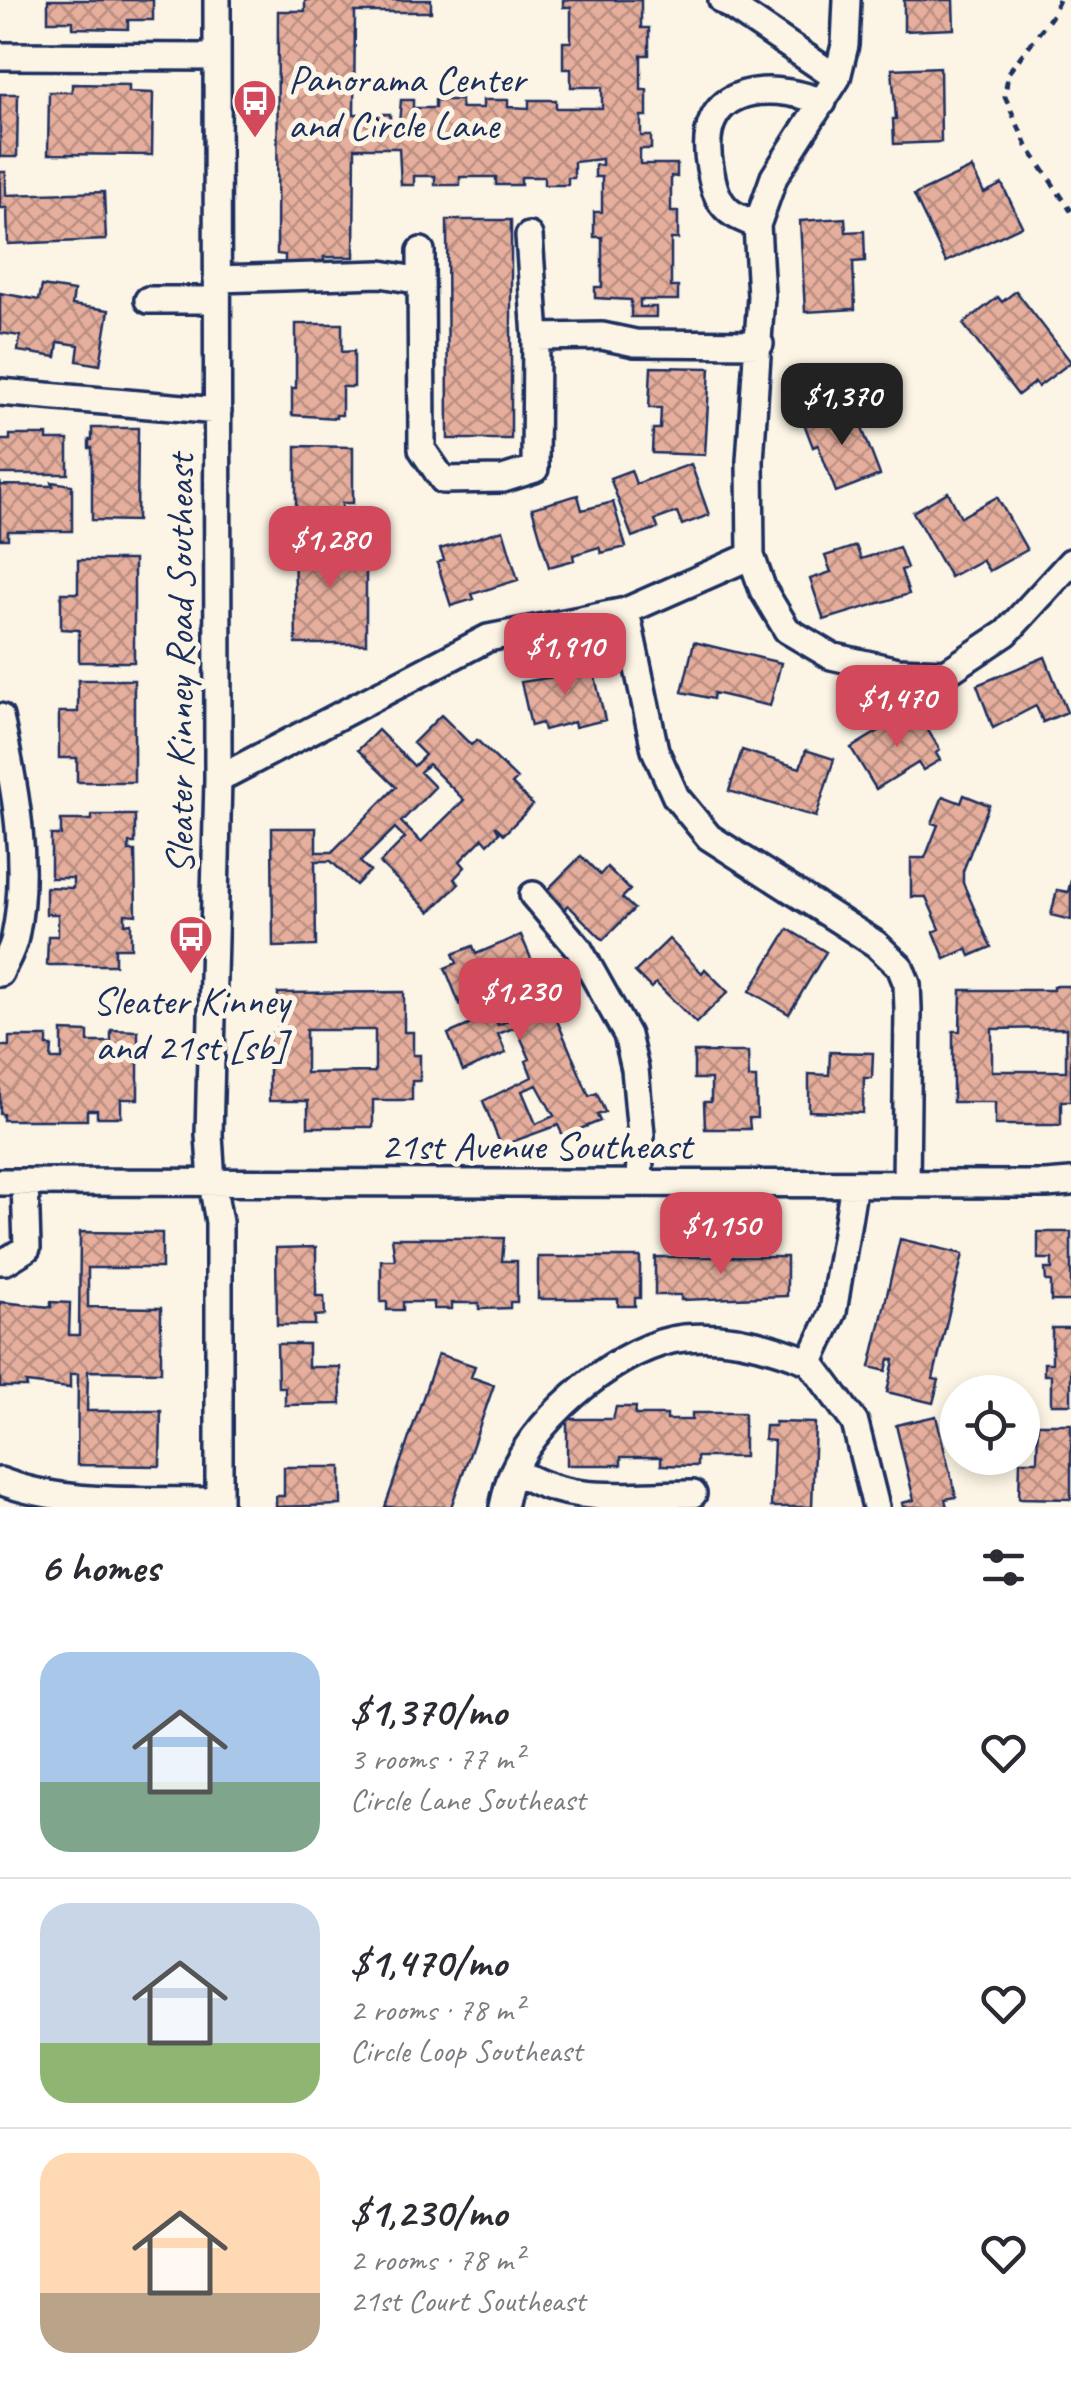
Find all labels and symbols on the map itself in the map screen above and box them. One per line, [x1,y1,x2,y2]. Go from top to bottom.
place label: Panorama Center and Circle Lane [288,54,529,150]
bus stop icon: Panorama Center and Circle Lane [232,78,278,139]
pin: $1,370 [761,363,923,448]
street label: Sleater Kinney Road Southeast [155,450,205,874]
pin: $1,280 [249,506,411,591]
pin: $1,910 [484,613,646,698]
pin: $1,470 [816,665,978,750]
bus stop icon: Sleater Kinney and 21st [sb] [168,914,214,975]
pin: $1,230 [439,958,601,1043]
place label: Sleater Kinney and 21st [sb] [93,976,293,1072]
street label: 21st Avenue Southeast [380,1121,695,1171]
pin: $1,150 [640,1192,802,1277]

